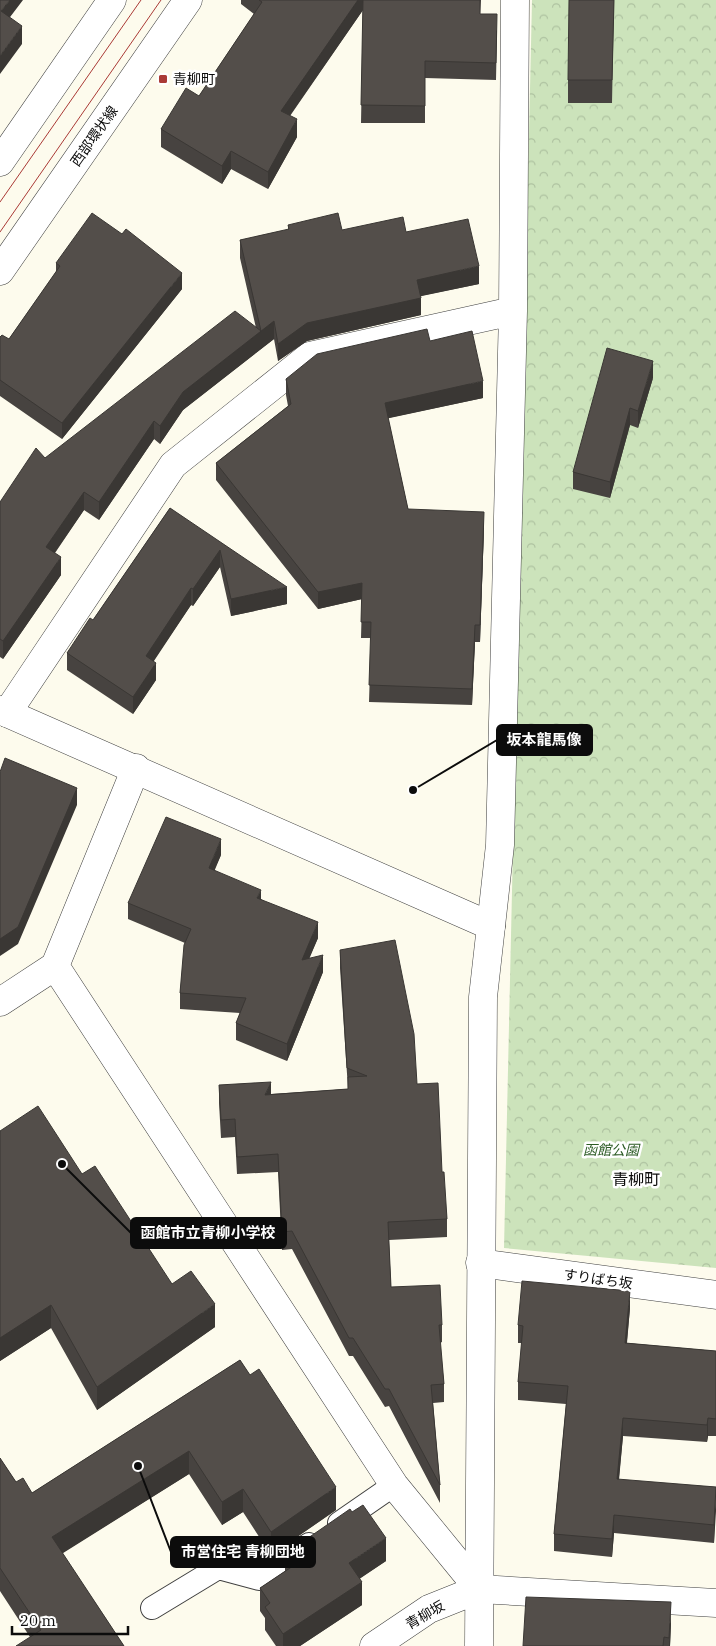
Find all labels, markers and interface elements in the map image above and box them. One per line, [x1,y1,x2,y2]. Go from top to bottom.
place label: 青柳町 [173,70,215,88]
marker: 青柳町 [157,73,169,85]
street label: 西部環状線 [67,102,121,170]
callout: 坂本龍馬像 [497,725,592,755]
text: 坂本龍馬像 [506,730,582,749]
park label: 函館公園 [583,1141,641,1159]
district label: 青柳町 [612,1169,660,1189]
callout: 函館市立青柳小学校 [131,1218,286,1248]
text: 函館市立青柳小学校 [140,1223,276,1242]
street label: すりばち坂 [562,1265,634,1293]
callout: 市営住宅 青柳団地 [171,1537,315,1567]
text: 市営住宅 青柳団地 [181,1542,305,1561]
street label: 青柳坂 [402,1597,448,1633]
scale bar [12,1604,129,1636]
text: 20 m [20,1611,56,1630]

